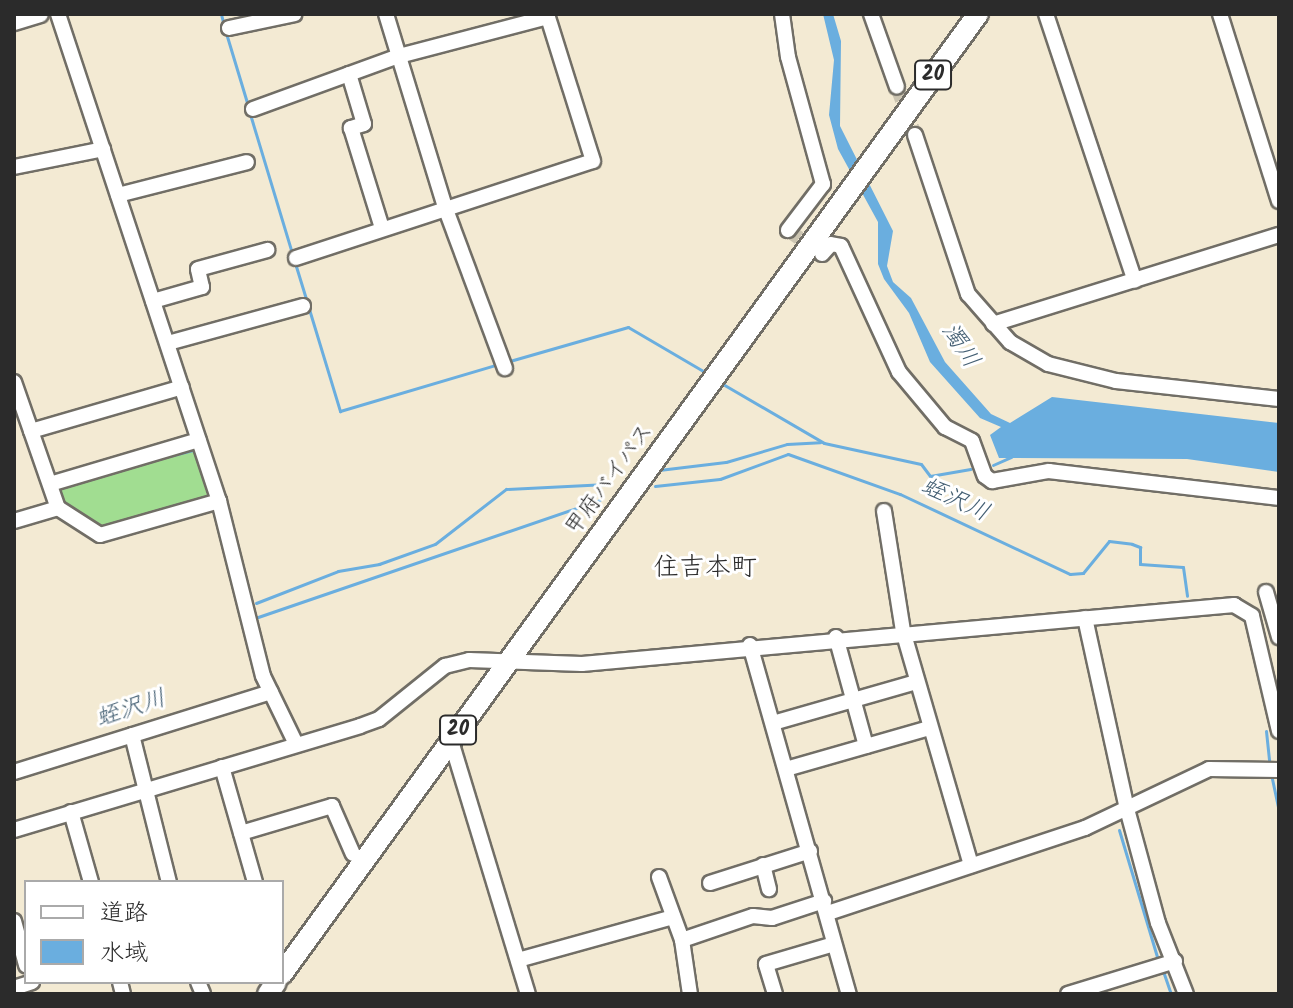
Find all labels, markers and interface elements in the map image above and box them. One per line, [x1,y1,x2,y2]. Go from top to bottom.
road number: 20 [913,59,953,91]
water label: 濁川 [935,318,985,374]
street label: 甲府バイパス [561,419,659,541]
water label: 蛭沢川 [916,472,994,528]
district label: 住吉本町 [653,553,757,585]
water label: 蛭沢川 [92,684,170,734]
road number: 20 [438,714,478,746]
legend [24,880,284,984]
text: 道路 [100,894,148,933]
text: 水域 [100,934,148,973]

